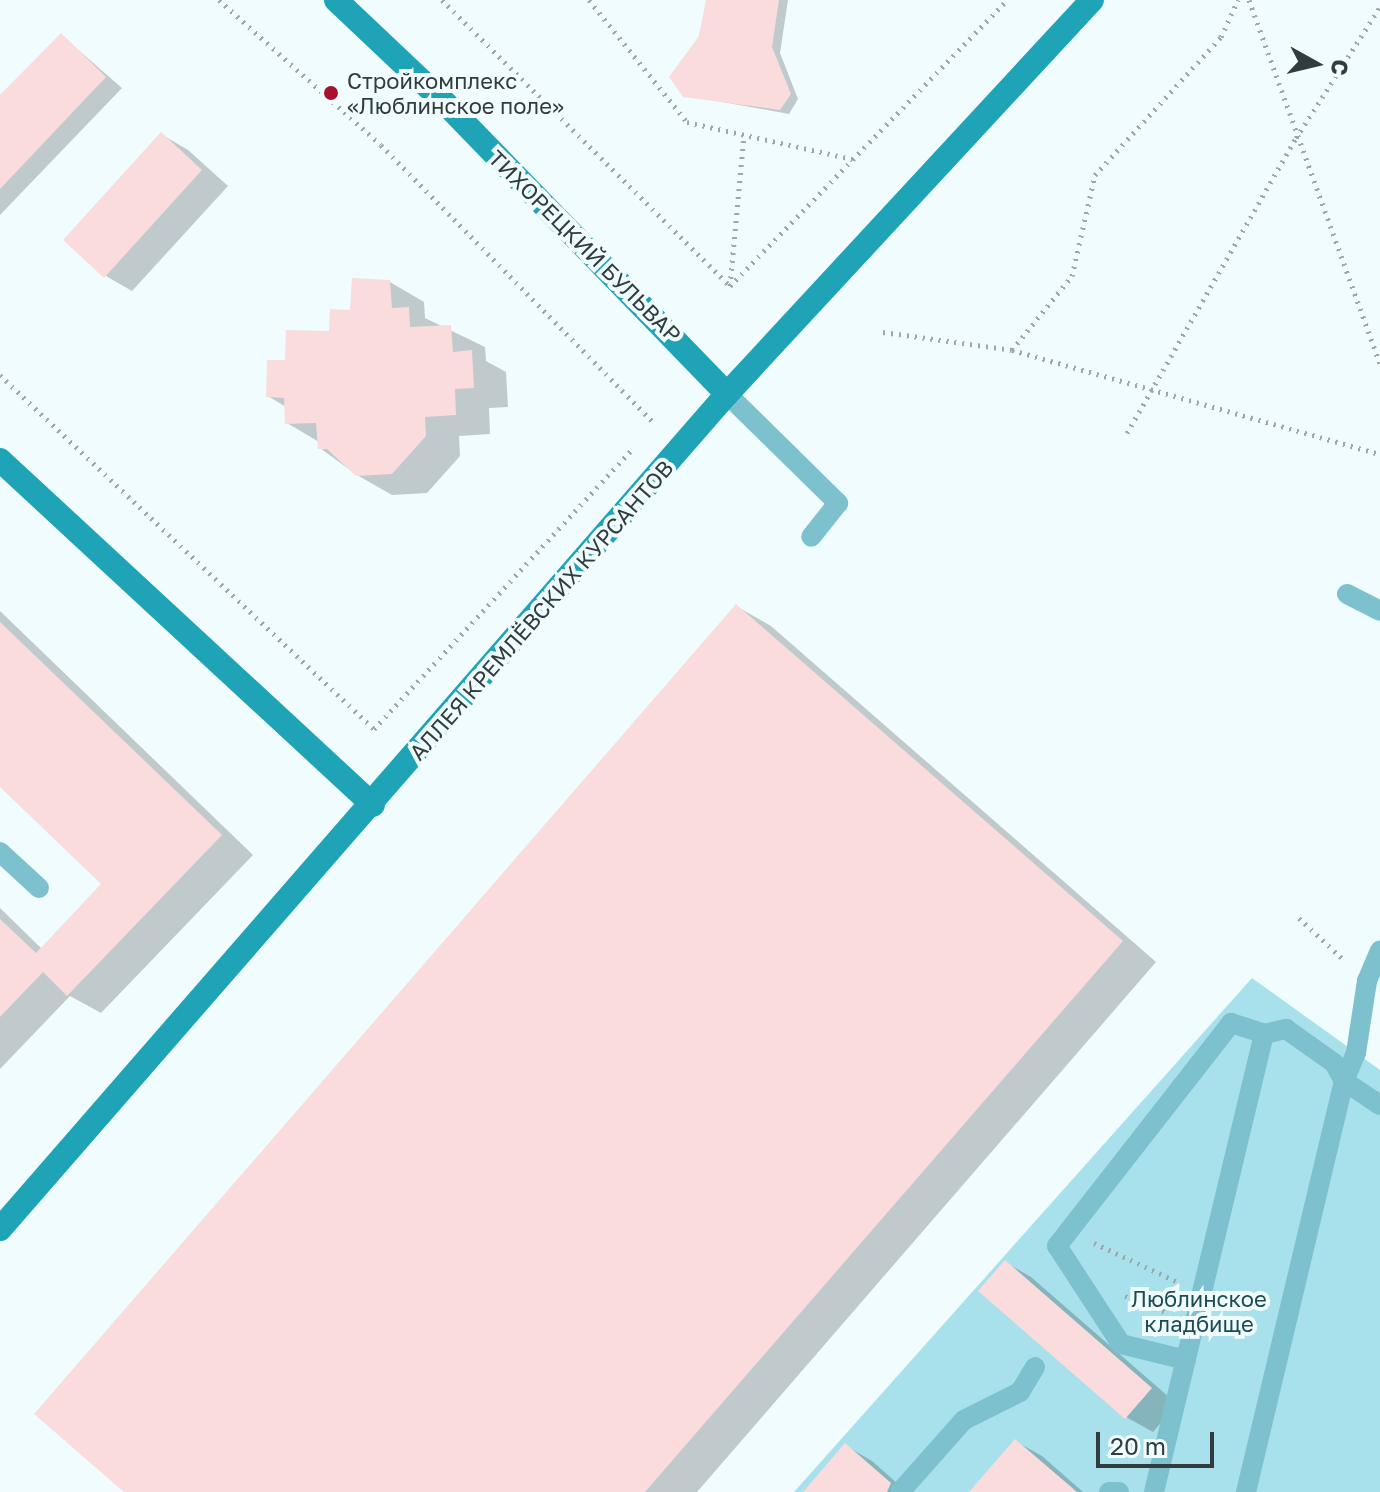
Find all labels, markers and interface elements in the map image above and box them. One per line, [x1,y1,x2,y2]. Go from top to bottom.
north arrow [1276,24,1356,104]
text: С [1326,58,1355,77]
place label: Стройкомплекс «Люблинское поле» [347,67,564,118]
marker: Стройкомплекс «Люблинское поле» [322,84,340,102]
street label: ТИХОРЕЦКИЙ БУЛЬВАР [483,144,687,348]
street label: АЛЛЕЯ КРЕМЛЁВСКИХ КУРСАНТОВ [404,455,678,765]
park label: Люблинское кладбище [1131,1285,1267,1336]
scale bar [1100,1416,1218,1466]
text: 20 m [1110,1431,1166,1460]

